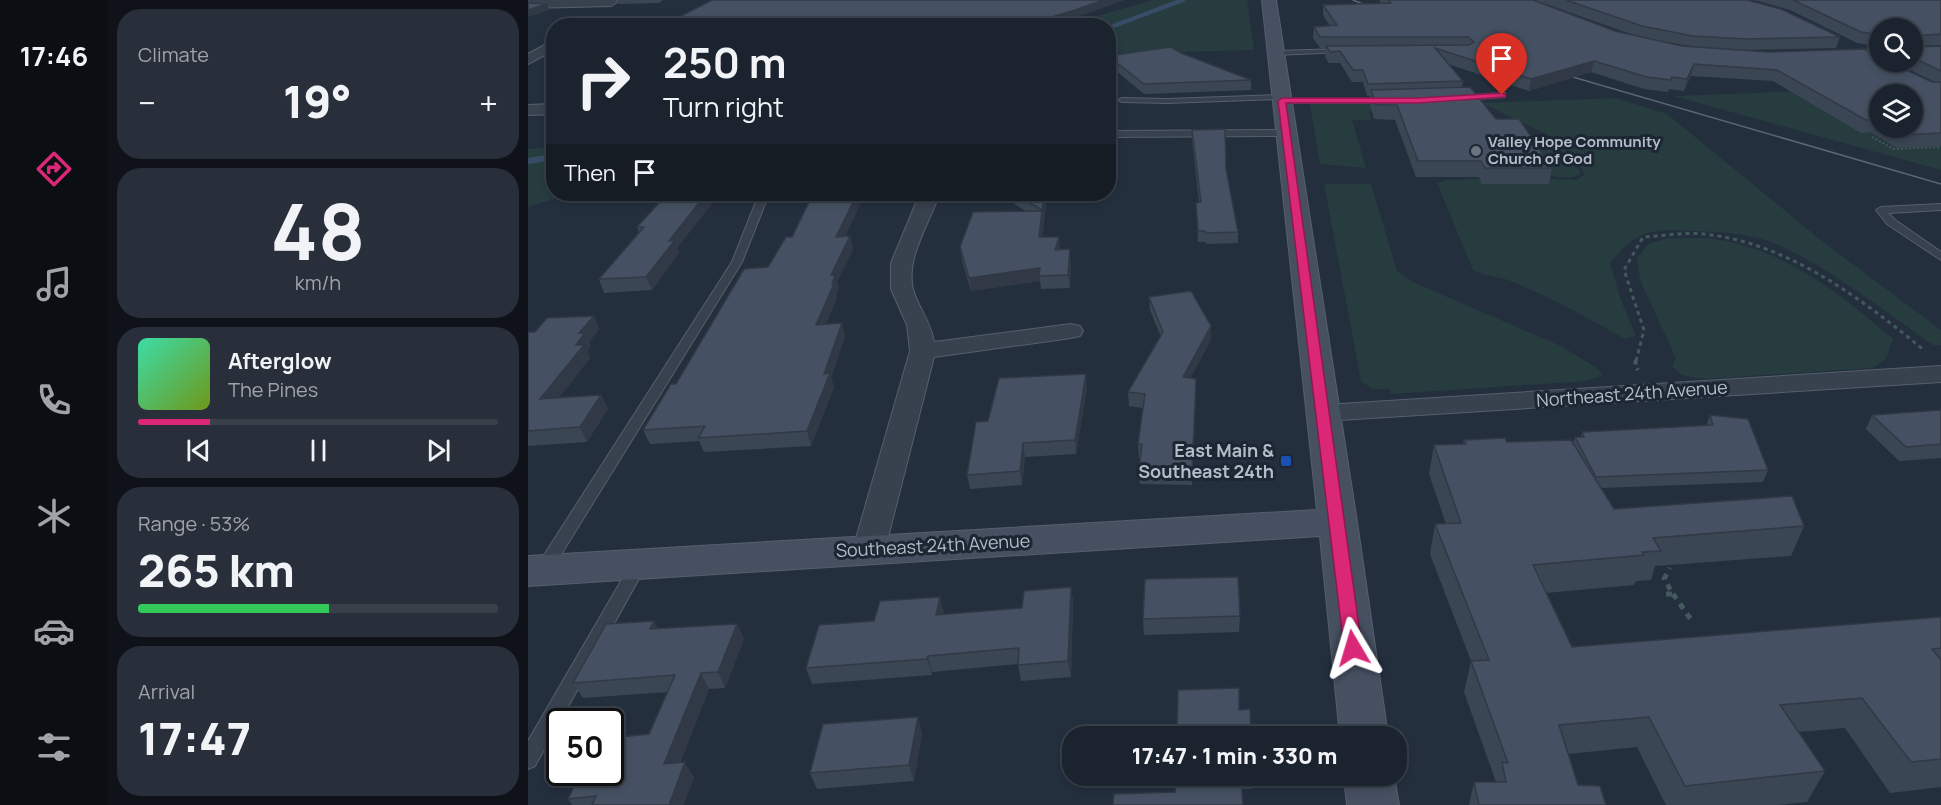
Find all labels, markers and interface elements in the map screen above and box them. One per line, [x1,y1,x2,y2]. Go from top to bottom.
map controls [1869,18,1923,138]
button: search [1869,18,1923,72]
text: 250 m [663,33,786,91]
pin [1476,33,1527,95]
text: 17:46 [20,37,88,74]
text: Climate [138,41,209,68]
icon: right [564,42,642,120]
icon: arrive [1485,42,1518,75]
text: 19° [283,70,352,132]
text: − [138,80,156,125]
text: + [479,80,498,125]
button: layers [1869,84,1923,138]
text: Turn right [663,88,784,125]
place label: Valley Hope Community Church of God [1488,131,1661,169]
marker: Valley Hope Community Church of God [1469,144,1483,158]
icon: directions [33,148,75,190]
icon: arrive [628,156,661,189]
text: Then [564,158,616,188]
text: 48 [270,177,366,283]
icon: music [33,263,75,305]
text: km/h [295,269,341,296]
text: Afterglow [228,346,332,376]
street label: Northeast 24th Avenue [1536,374,1728,412]
text: The Pines [228,376,318,403]
icon: phone [33,379,75,421]
icon: previous [182,434,215,467]
icon: pause [302,434,335,467]
icon: next [422,434,455,467]
place label: East Main & Southeast 24th [1138,438,1274,483]
marker: East Main & Southeast 24th [1279,454,1293,468]
icon: climate [33,495,75,537]
text: Range · 53% [138,510,250,537]
street label: Southeast 24th Avenue [835,528,1031,562]
text: 265 km [138,539,295,601]
icon: car [33,610,75,652]
position arrow [1321,616,1385,680]
text: Arrival [138,678,195,705]
text: 17:47 [138,707,251,769]
speed limit sign: 50 [546,708,624,786]
icon: filters [33,726,75,768]
text: 17:47 · 1 min · 330 m [1132,741,1337,771]

